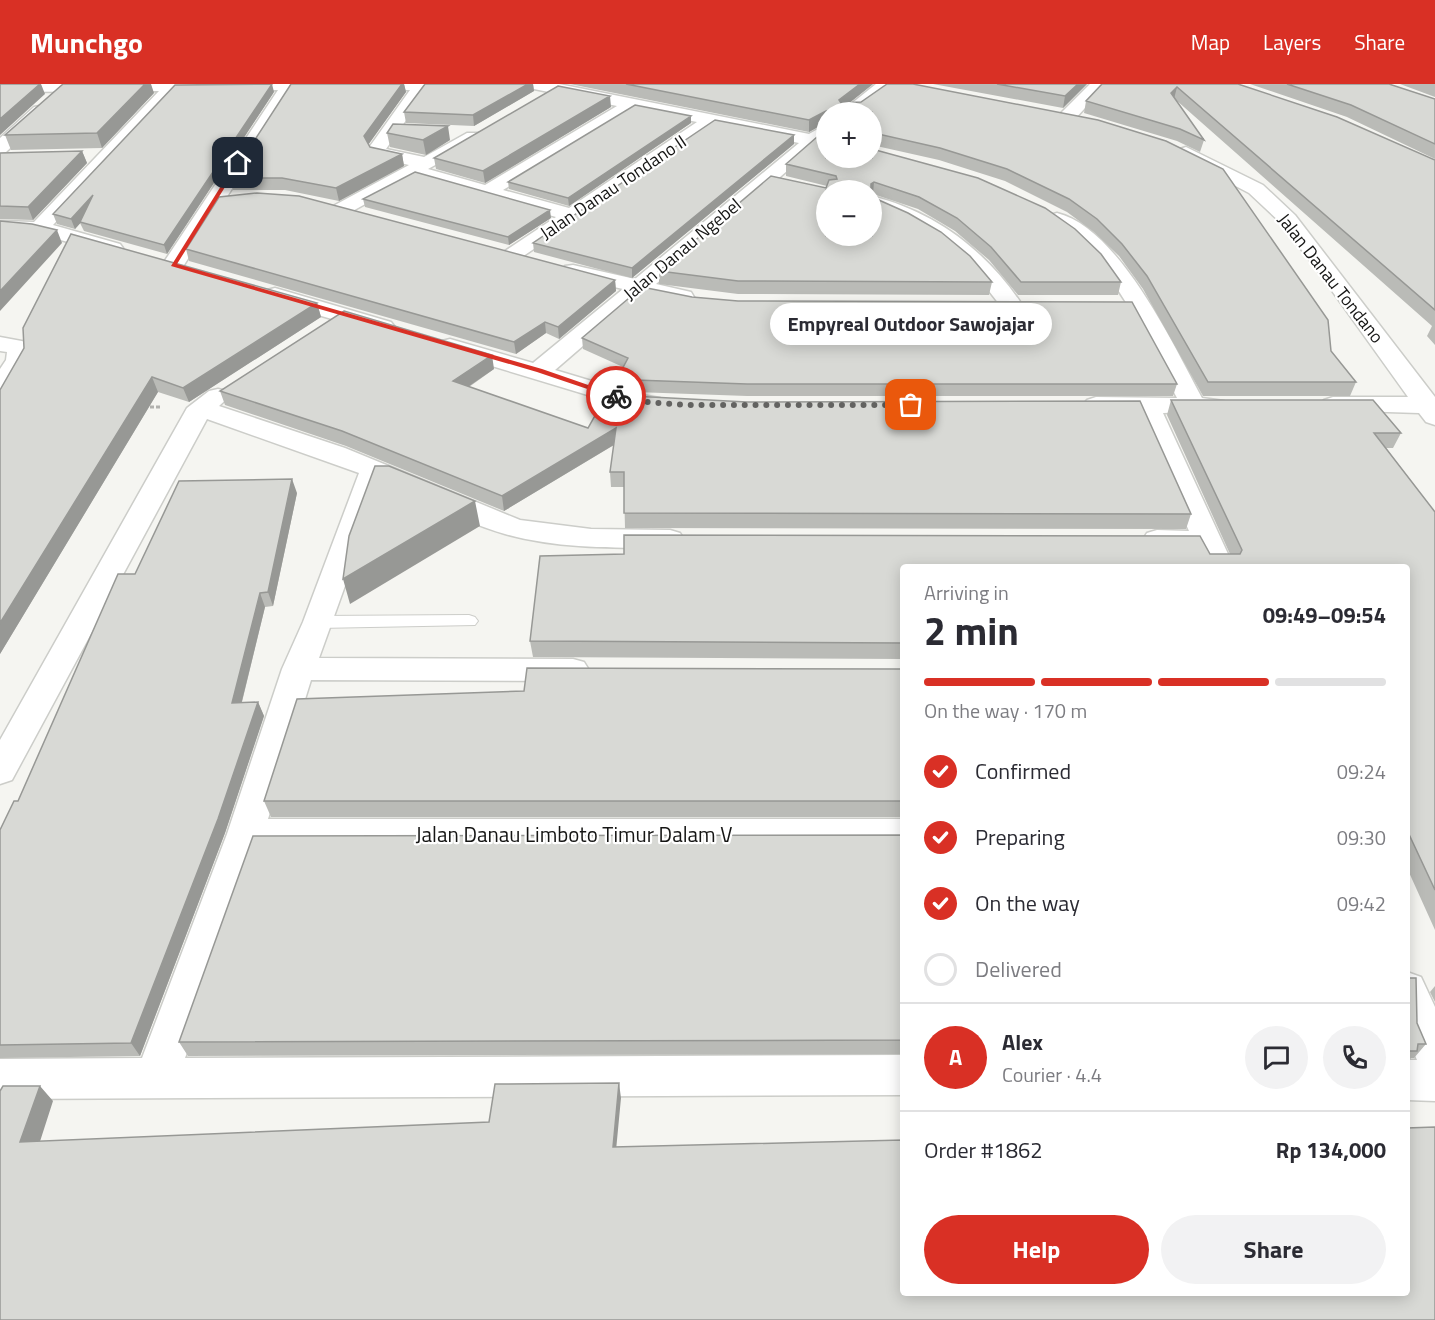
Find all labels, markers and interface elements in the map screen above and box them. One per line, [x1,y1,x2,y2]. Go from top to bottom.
text: Munchgo [30,21,143,64]
text: Map [1191,26,1230,58]
text: Layers [1263,26,1321,58]
text: Share [1354,26,1405,58]
map controls [816,102,882,246]
button: + [816,102,882,168]
street label: Jalan Danau Tondano II [534,128,692,246]
pin [212,137,263,188]
icon: home [221,146,254,179]
button: − [816,180,882,246]
street label: Jalan Danau Ngebel [617,191,747,307]
street label: Jalan Danau Tondano [1272,207,1390,349]
callout: Empyreal Outdoor Sawojajar [770,303,1052,345]
text: Empyreal Outdoor Sawojajar [787,308,1035,339]
courier [586,366,646,426]
pin [885,379,936,430]
icon: bike [600,380,633,413]
icon: bag [894,388,927,421]
text: Arriving in [924,577,1009,608]
text: 09:49–09:54 [1263,598,1386,632]
text: 2 min [924,601,1019,660]
text: On the way · 170 m [924,695,1087,726]
text: Confirmed [975,754,1071,788]
icon: check [924,755,957,788]
text: 09:24 [1337,756,1386,787]
street label: Jalan Danau Limboto Timur Dalam V [416,818,732,850]
text: Preparing [975,820,1065,854]
icon: check [924,821,957,854]
text: 09:30 [1337,822,1386,853]
text: On the way [975,886,1080,920]
icon: check [924,887,957,920]
text: 09:42 [1337,888,1386,919]
text: Delivered [975,952,1062,986]
text: Alex [1002,1025,1043,1059]
button: chat [1245,1026,1308,1089]
button: phone [1323,1026,1386,1089]
text: A [949,1040,962,1074]
text: Courier · 4.4 [1002,1059,1102,1090]
text: Order #1862 [924,1133,1043,1167]
text: Rp 134,000 [1276,1133,1386,1167]
button: Help [924,1215,1149,1284]
button: Share [1161,1215,1386,1284]

